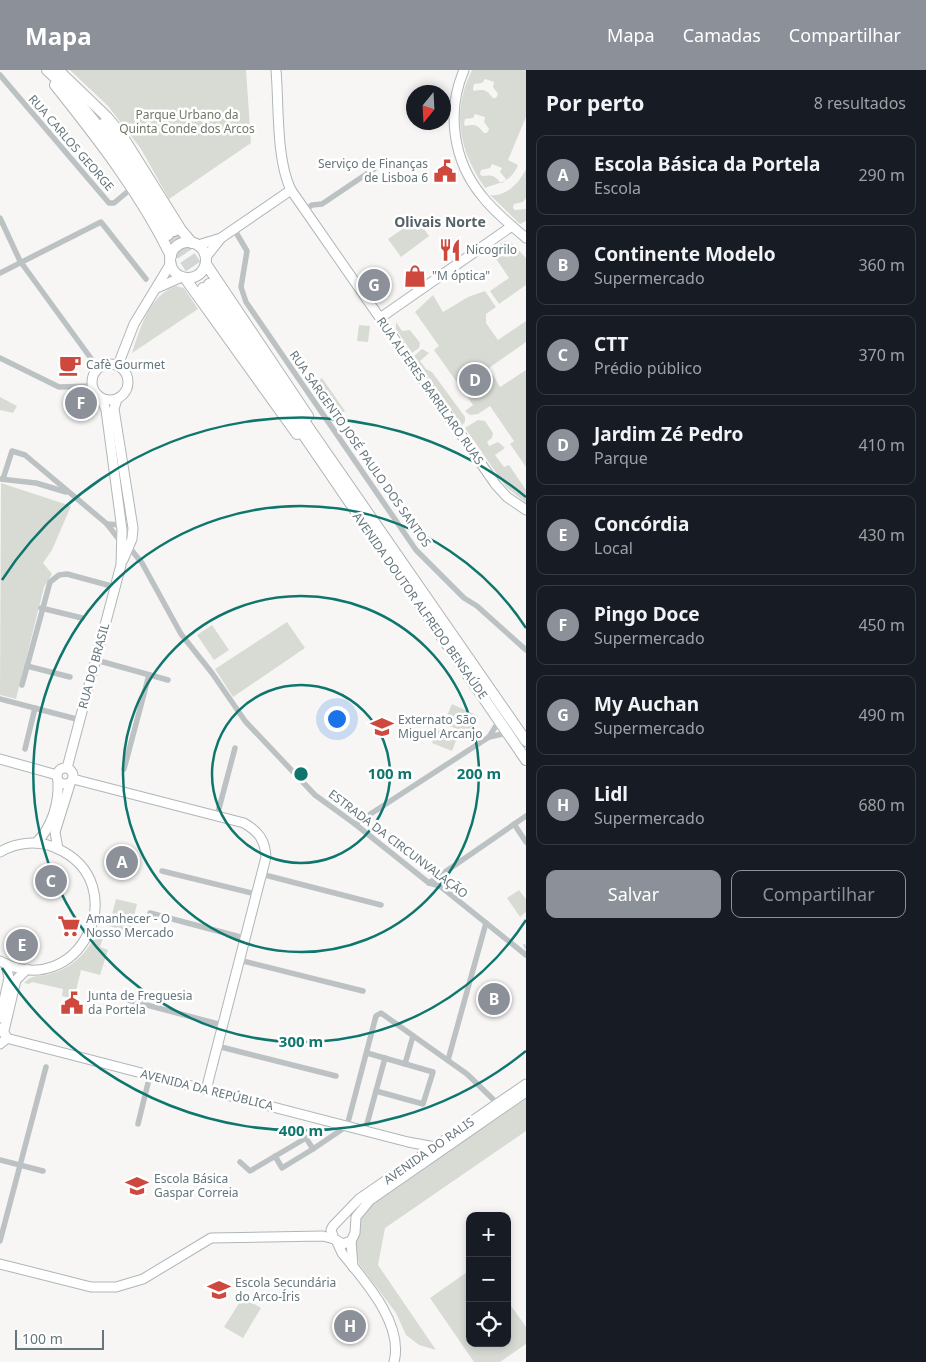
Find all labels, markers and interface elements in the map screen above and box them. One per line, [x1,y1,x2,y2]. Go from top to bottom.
text: Mapa [25,19,92,52]
text: Mapa [607,23,655,47]
text: Camadas [683,23,761,47]
text: Compartilhar [789,23,901,47]
north arrow [406,85,451,130]
text: Por perto [546,89,644,117]
street label: RUA CARLOS GEORGE [25,91,118,194]
text: 8 resultados [814,92,906,114]
park label: Parque Urbano da Quinta Conde dos Arcos [119,106,255,137]
text: Escola Básica da Portela [594,151,820,177]
place label: Serviço de Finanças de Lisboa 6 [318,155,428,186]
public building icon: Serviço de Finanças de Lisboa 6 [432,158,458,184]
text: A [557,164,569,186]
text: 290 m [858,164,905,186]
text: Escola [594,177,641,199]
district label: Olivais Norte [394,212,486,231]
restaurant icon: Nicogrilo [437,237,463,263]
place label: Nicogrilo [466,241,517,258]
text: Continente Modelo [594,241,776,267]
text: B [558,254,568,276]
text: 360 m [858,254,905,276]
shop icon: "M óptica" [402,263,428,289]
pin: G [358,266,390,304]
place label: "M óptica" [432,267,490,284]
text: Supermercado [594,267,705,289]
street label: RUA ALFERES BARRILARO RUAS [373,314,488,468]
text: CTT [594,331,629,357]
text: C [558,344,568,366]
text: 370 m [858,344,905,366]
street label: RUA SARGENTO JOSÉ PAULO DOS SANTOS [286,347,435,551]
cafe icon: Cafè Gourmet [57,352,83,378]
place label: Cafè Gourmet [86,356,166,373]
text: Prédio público [594,357,702,379]
pin: D [459,361,491,399]
pin: F [65,384,97,422]
text: Jardim Zé Pedro [594,421,743,447]
text: D [557,434,569,456]
text: 410 m [858,434,905,456]
text: Parque [594,447,648,469]
street label: AVENIDA DOUTOR ALFREDO BENSAÚDE [349,509,492,703]
text: Concórdia [594,511,689,537]
text: E [559,524,567,546]
text: 430 m [858,524,905,546]
text: Local [594,537,633,559]
text: Pingo Doce [594,601,700,627]
text: F [559,614,567,636]
text: 450 m [858,614,905,636]
street label: RUA DO BRASIL [74,621,113,711]
text: Supermercado [594,627,705,649]
text: My Auchan [594,691,699,717]
text: G [557,704,569,726]
text: 490 m [858,704,905,726]
your location [324,706,350,732]
place label: Externato São Miguel Arcanjo [398,711,482,742]
school or university icon: Externato São Miguel Arcanjo [369,714,395,740]
text: Supermercado [594,717,705,739]
text: 100 m [368,763,412,783]
text: 200 m [457,763,501,783]
centre of rings [292,765,310,783]
text: Lidl [594,781,628,807]
street label: ESTRADA DA CIRCUNVALAÇÃO [325,785,472,902]
text: H [557,794,569,816]
text: 680 m [858,794,905,816]
text: Supermercado [594,807,705,829]
pin: A [106,843,138,881]
pin: C [35,862,67,900]
button: Salvar [546,870,721,918]
button: Compartilhar [731,870,906,918]
place label: Amanhecer - O Nosso Mercado [86,910,174,941]
supermarket icon: Amanhecer - O Nosso Mercado [56,913,82,939]
pin: E [6,926,38,964]
pin: B [478,980,510,1018]
place label: Junta de Freguesia da Portela [87,987,192,1018]
public building icon: Junta de Freguesia da Portela [59,990,85,1016]
text: 300 m [279,1031,323,1051]
street label: AVENIDA DA REPÚBLICA [139,1065,276,1114]
street label: AVENIDA DO RALIS [380,1113,478,1188]
text: 400 m [279,1120,323,1140]
place label: Escola Básica Gaspar Correia [154,1170,239,1201]
school or university icon: Escola Básica Gaspar Correia [124,1173,150,1199]
map controls [466,1212,511,1347]
button: + [466,1212,511,1257]
button: − [466,1257,511,1302]
place label: Escola Secundária do Arco-Íris [235,1274,336,1305]
school or university icon: Escola Secundária do Arco-Íris [206,1277,232,1303]
button: locate [466,1302,511,1347]
pin: H [334,1307,366,1345]
scale bar [15,1327,104,1350]
text: 100 m [22,1329,63,1348]

